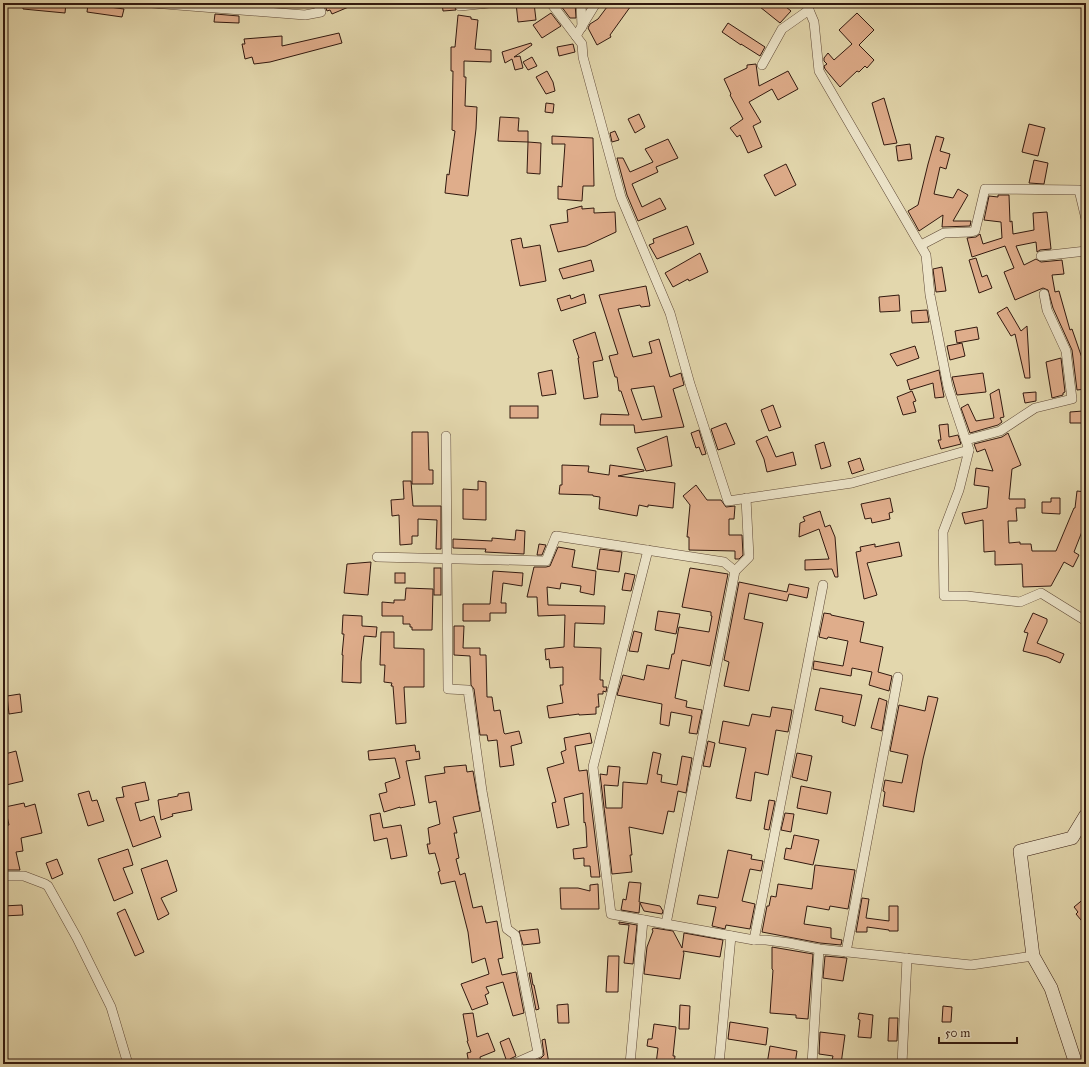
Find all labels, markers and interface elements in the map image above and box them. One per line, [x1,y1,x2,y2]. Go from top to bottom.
scale bar [939,1019,1017,1045]
text: 50 m [945,1026,970,1040]

